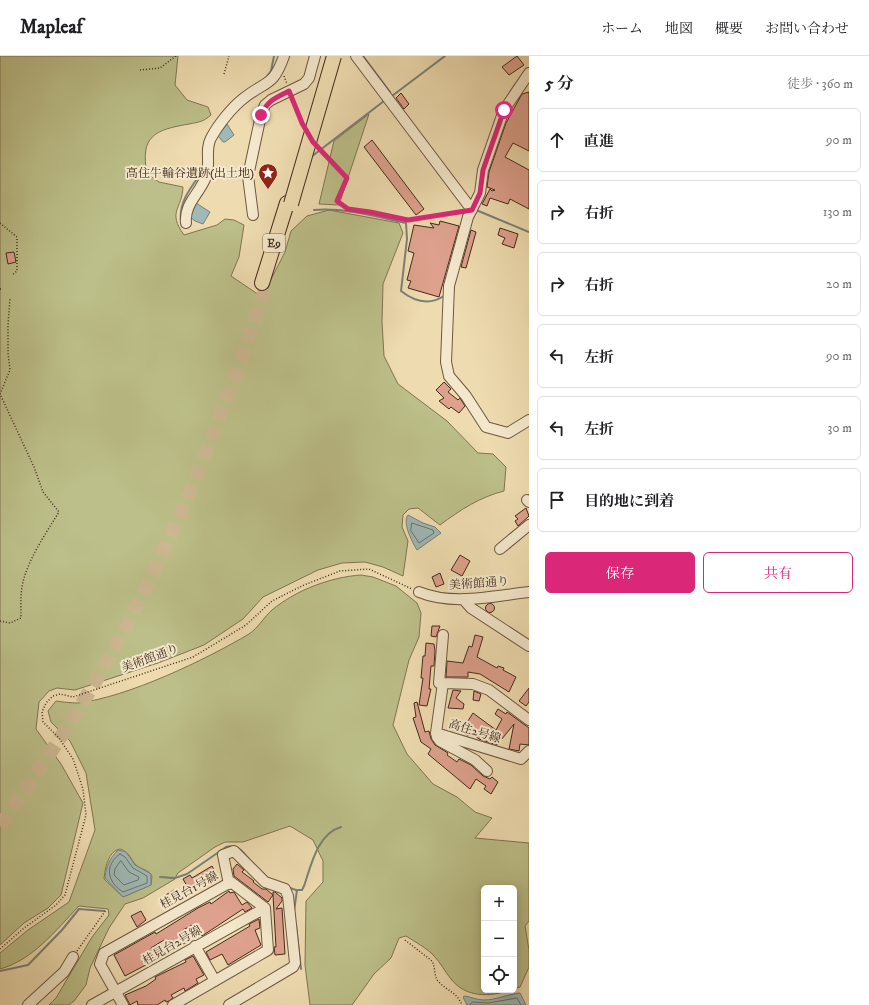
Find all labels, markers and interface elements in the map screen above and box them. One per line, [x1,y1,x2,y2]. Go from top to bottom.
text: Mapleaf [20,16,83,39]
text: ホーム [601,20,643,38]
text: 地図 [665,20,693,38]
text: 概要 [715,20,743,38]
text: お問い合わせ [765,20,849,38]
text: 5 分 [545,73,574,95]
text: 徒歩 · 360 m [787,76,853,92]
route start [495,101,513,119]
route end [252,106,270,124]
icon: ahead [546,129,568,151]
text: 直進 [584,132,614,151]
text: 90 m [826,132,852,148]
place icon: 高住牛輪谷遺跡(出土地) [257,162,279,190]
place label: 高住牛輪谷遺跡(出土地) [126,166,254,181]
icon: right [546,201,568,223]
text: 右折 [584,204,614,223]
text: 130 m [823,204,852,220]
road number: E9 [263,234,285,252]
icon: right [546,273,568,295]
text: 右折 [584,276,614,295]
text: 20 m [826,276,852,292]
icon: left [546,345,568,367]
text: 左折 [584,348,614,367]
text: 90 m [826,348,852,364]
icon: left [546,417,568,439]
text: 左折 [584,420,614,439]
text: 30 m [828,420,852,436]
icon: arrive [546,489,568,511]
text: 目的地に到着 [584,492,674,511]
button: 保存 [545,552,695,593]
button: 共有 [703,552,853,593]
street label: 美術館通り [449,574,509,593]
street label: 美術館通り [119,641,181,676]
street label: 高住2号線 [447,716,503,747]
street label: 桂見台1号線 [157,868,221,913]
map controls [481,885,517,993]
button: + [481,885,517,921]
button: − [481,921,517,957]
street label: 桂見台2号線 [140,922,205,968]
button: locate [481,957,517,993]

